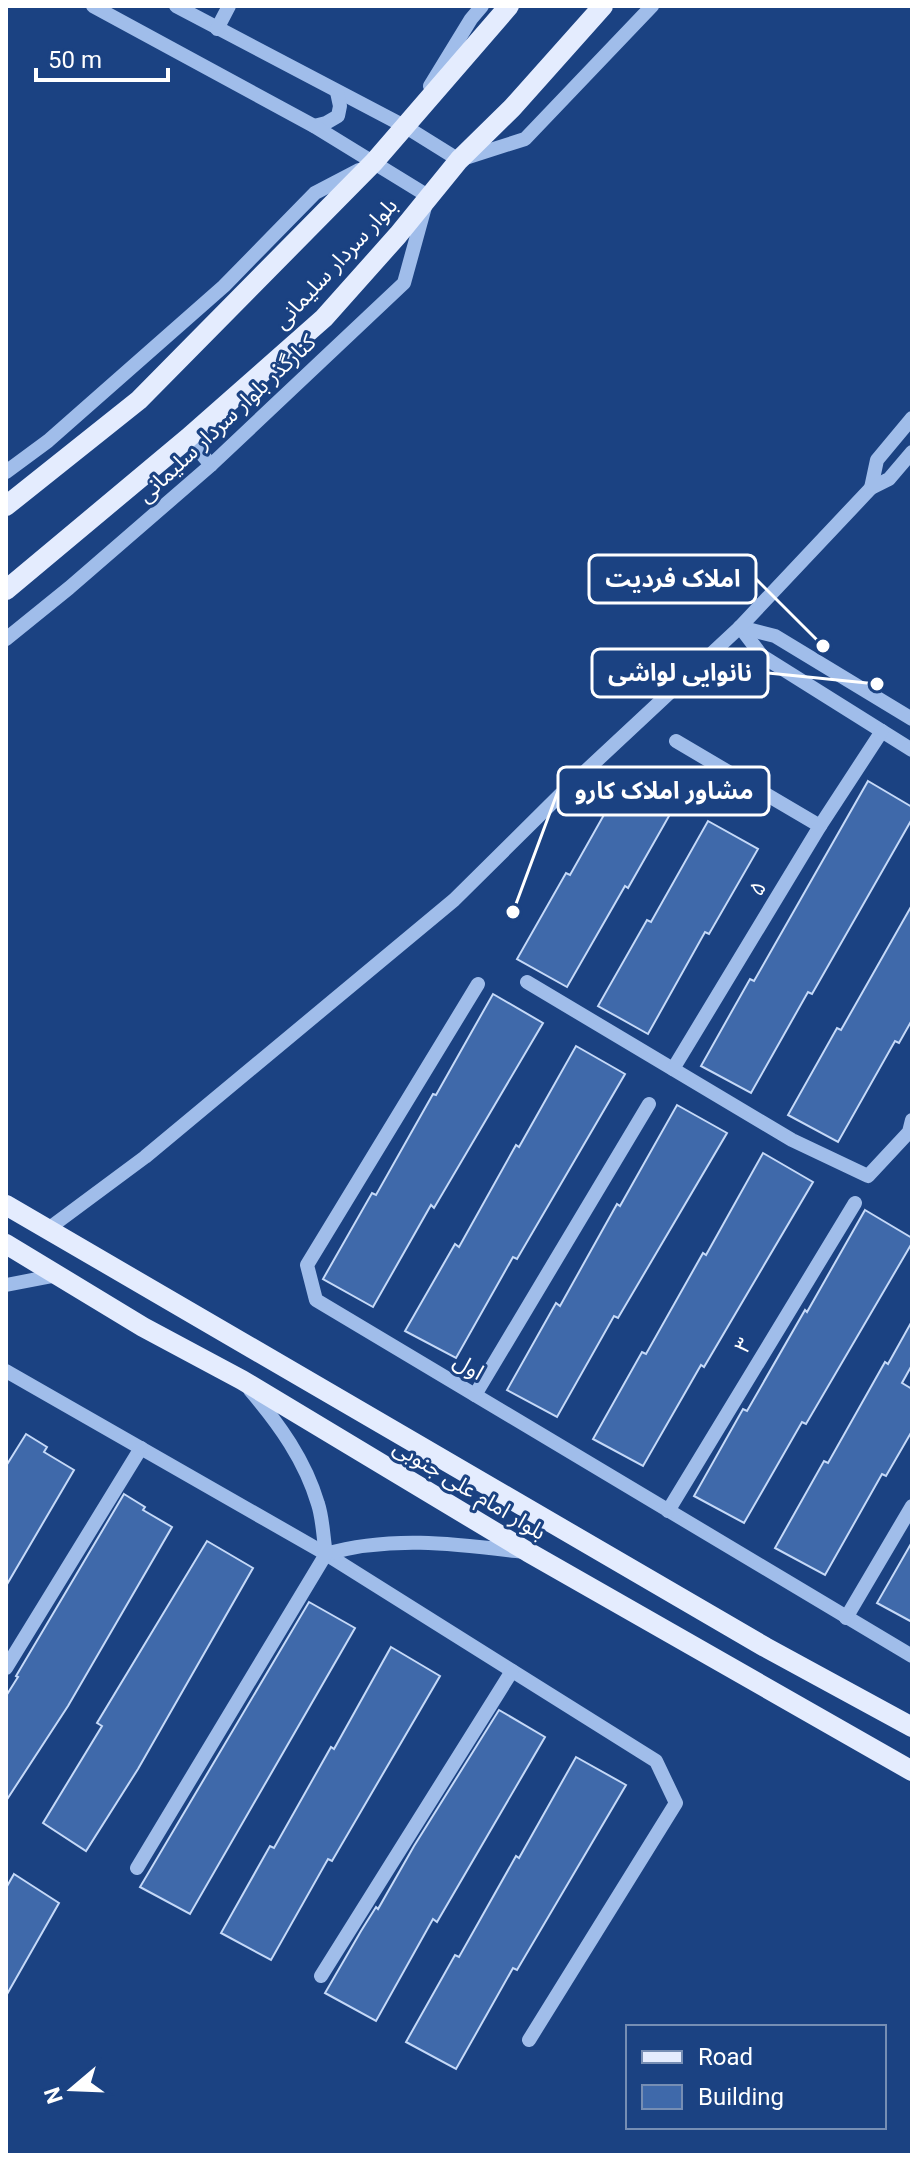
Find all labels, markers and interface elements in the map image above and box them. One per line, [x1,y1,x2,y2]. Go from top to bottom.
scale bar [36,32,168,82]
text: 50 m [48,46,102,74]
street label: بلوار سردار سلیمانی [268,193,403,335]
street label: کنارگذر بلوار سردار سلیمانی [132,329,322,508]
callout: املاک فردیت [589,555,756,603]
text: املاک فردیت [605,565,741,593]
callout: نانوایی لواشی [592,649,768,697]
text: نانوایی لواشی [608,659,752,687]
callout: مشاور املاک کارو [558,767,769,815]
text: مشاور املاک کارو [575,777,753,805]
street label: ۵ [743,876,771,900]
street label: ۳ [729,1333,757,1357]
street label: اول [449,1348,488,1385]
street label: بلوار امام علی جنوبی [387,1434,550,1548]
legend [626,2025,886,2129]
text: Road [698,2043,753,2071]
north arrow [32,2049,112,2129]
text: Building [698,2083,784,2111]
text: N [39,2084,68,2107]

